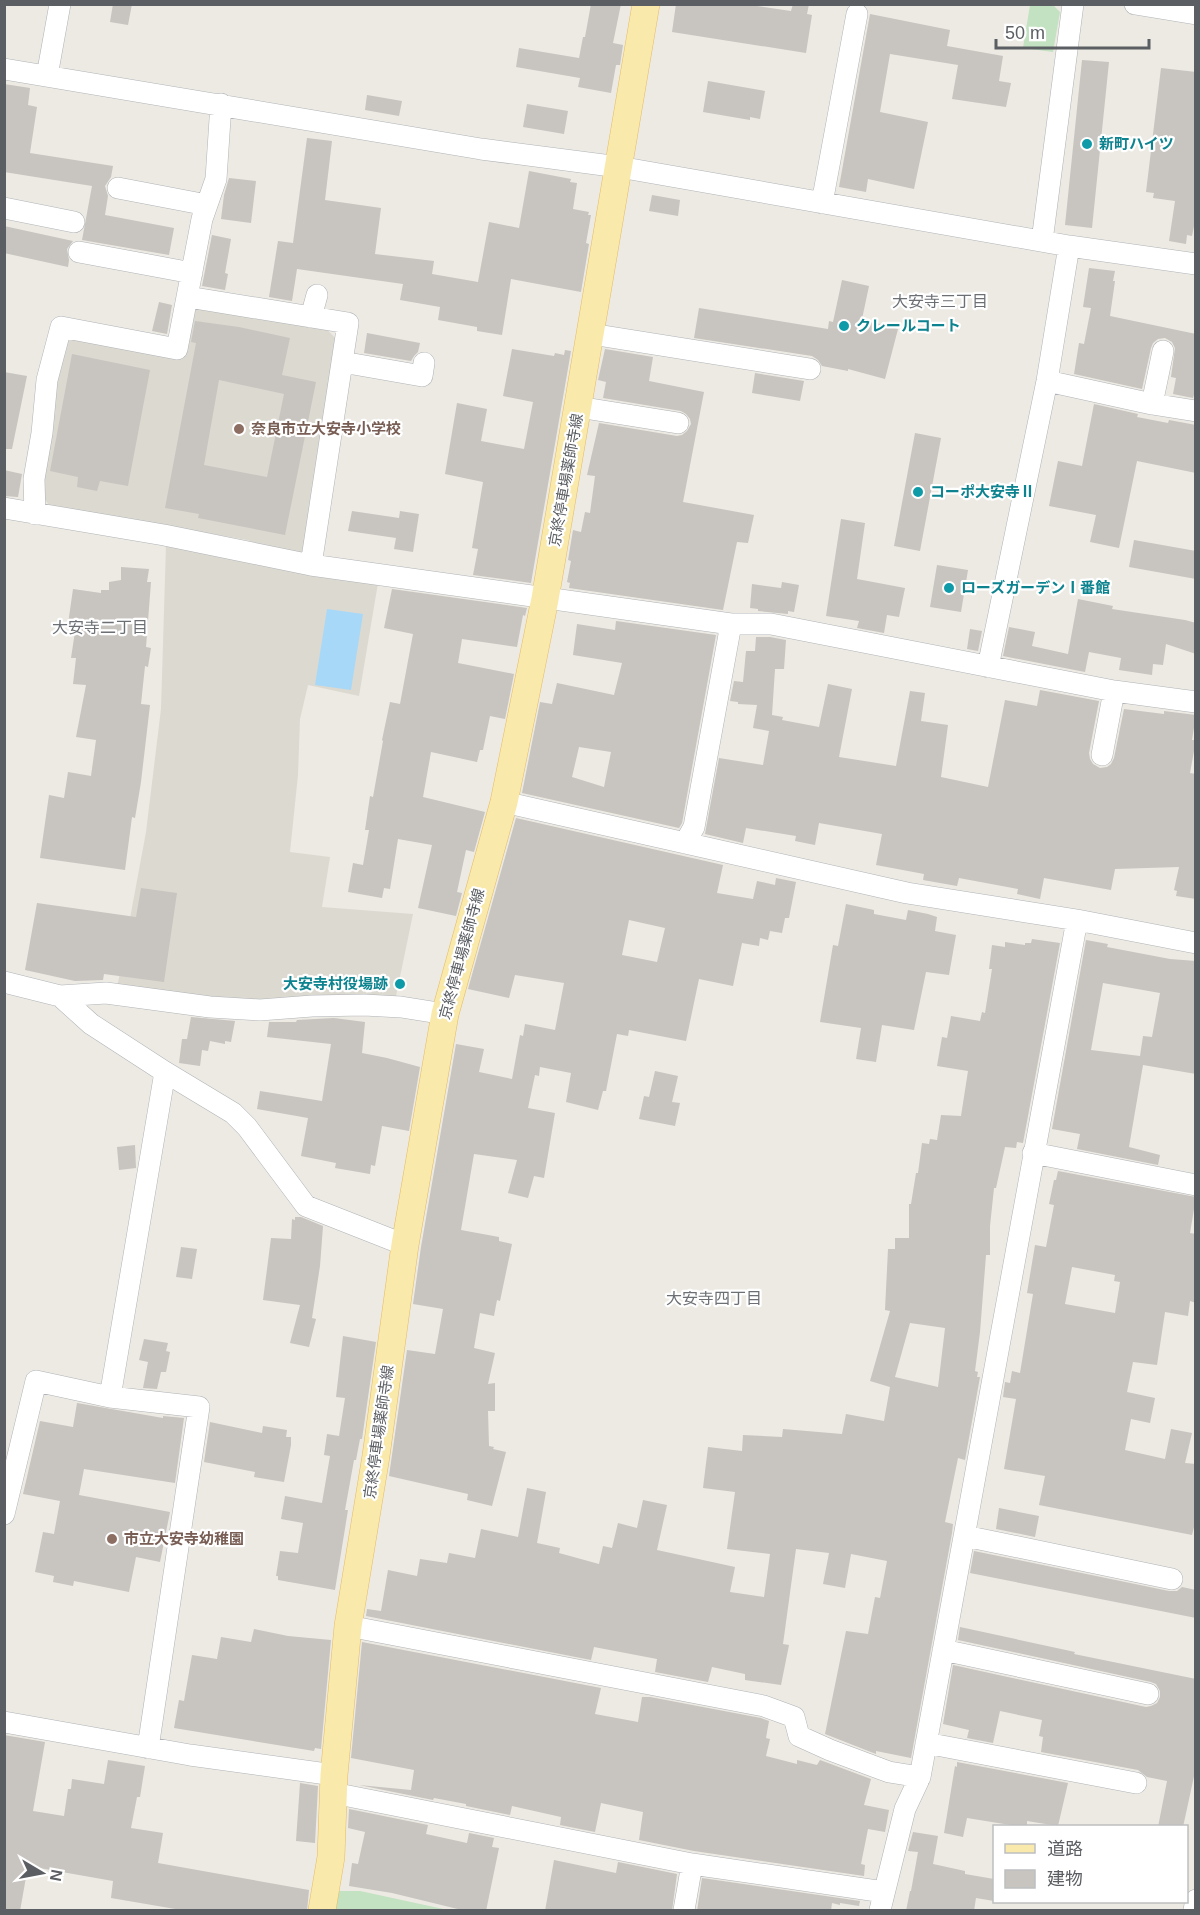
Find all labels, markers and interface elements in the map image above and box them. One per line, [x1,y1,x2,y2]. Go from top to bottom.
scale bar [996,12,1149,50]
text: 50 m [1005,23,1045,43]
place label: 新町ハイツ [1099,135,1174,152]
marker: 新町ハイツ [1080,137,1094,151]
district label: 大安寺三丁目 [892,293,988,310]
place label: クレールコート [856,317,961,334]
marker: クレールコート [837,319,851,333]
street label: 京終停車場薬師寺線 [545,412,586,548]
place label: 奈良市立大安寺小学校 [251,420,401,437]
marker: 奈良市立大安寺小学校 [232,422,246,436]
place label: コーポ大安寺Ⅱ [930,483,1035,500]
marker: コーポ大安寺Ⅱ [911,485,925,499]
place label: ローズガーデンⅠ番館 [961,579,1110,596]
marker: ローズガーデンⅠ番館 [942,581,956,595]
district label: 大安寺二丁目 [52,619,148,636]
street label: 京終停車場薬師寺線 [436,886,487,1021]
place label: 大安寺村役場跡 [283,975,388,992]
marker: 大安寺村役場跡 [393,977,407,991]
district label: 大安寺四丁目 [666,1290,762,1307]
street label: 京終停車場薬師寺線 [361,1364,396,1500]
place label: 市立大安寺幼稚園 [124,1530,244,1547]
marker: 市立大安寺幼稚園 [105,1532,119,1546]
legend [993,1825,1188,1903]
text: 道路 [1047,1839,1083,1859]
north arrow [12,1843,72,1903]
text: N [47,1868,66,1883]
text: 建物 [1047,1869,1083,1889]

